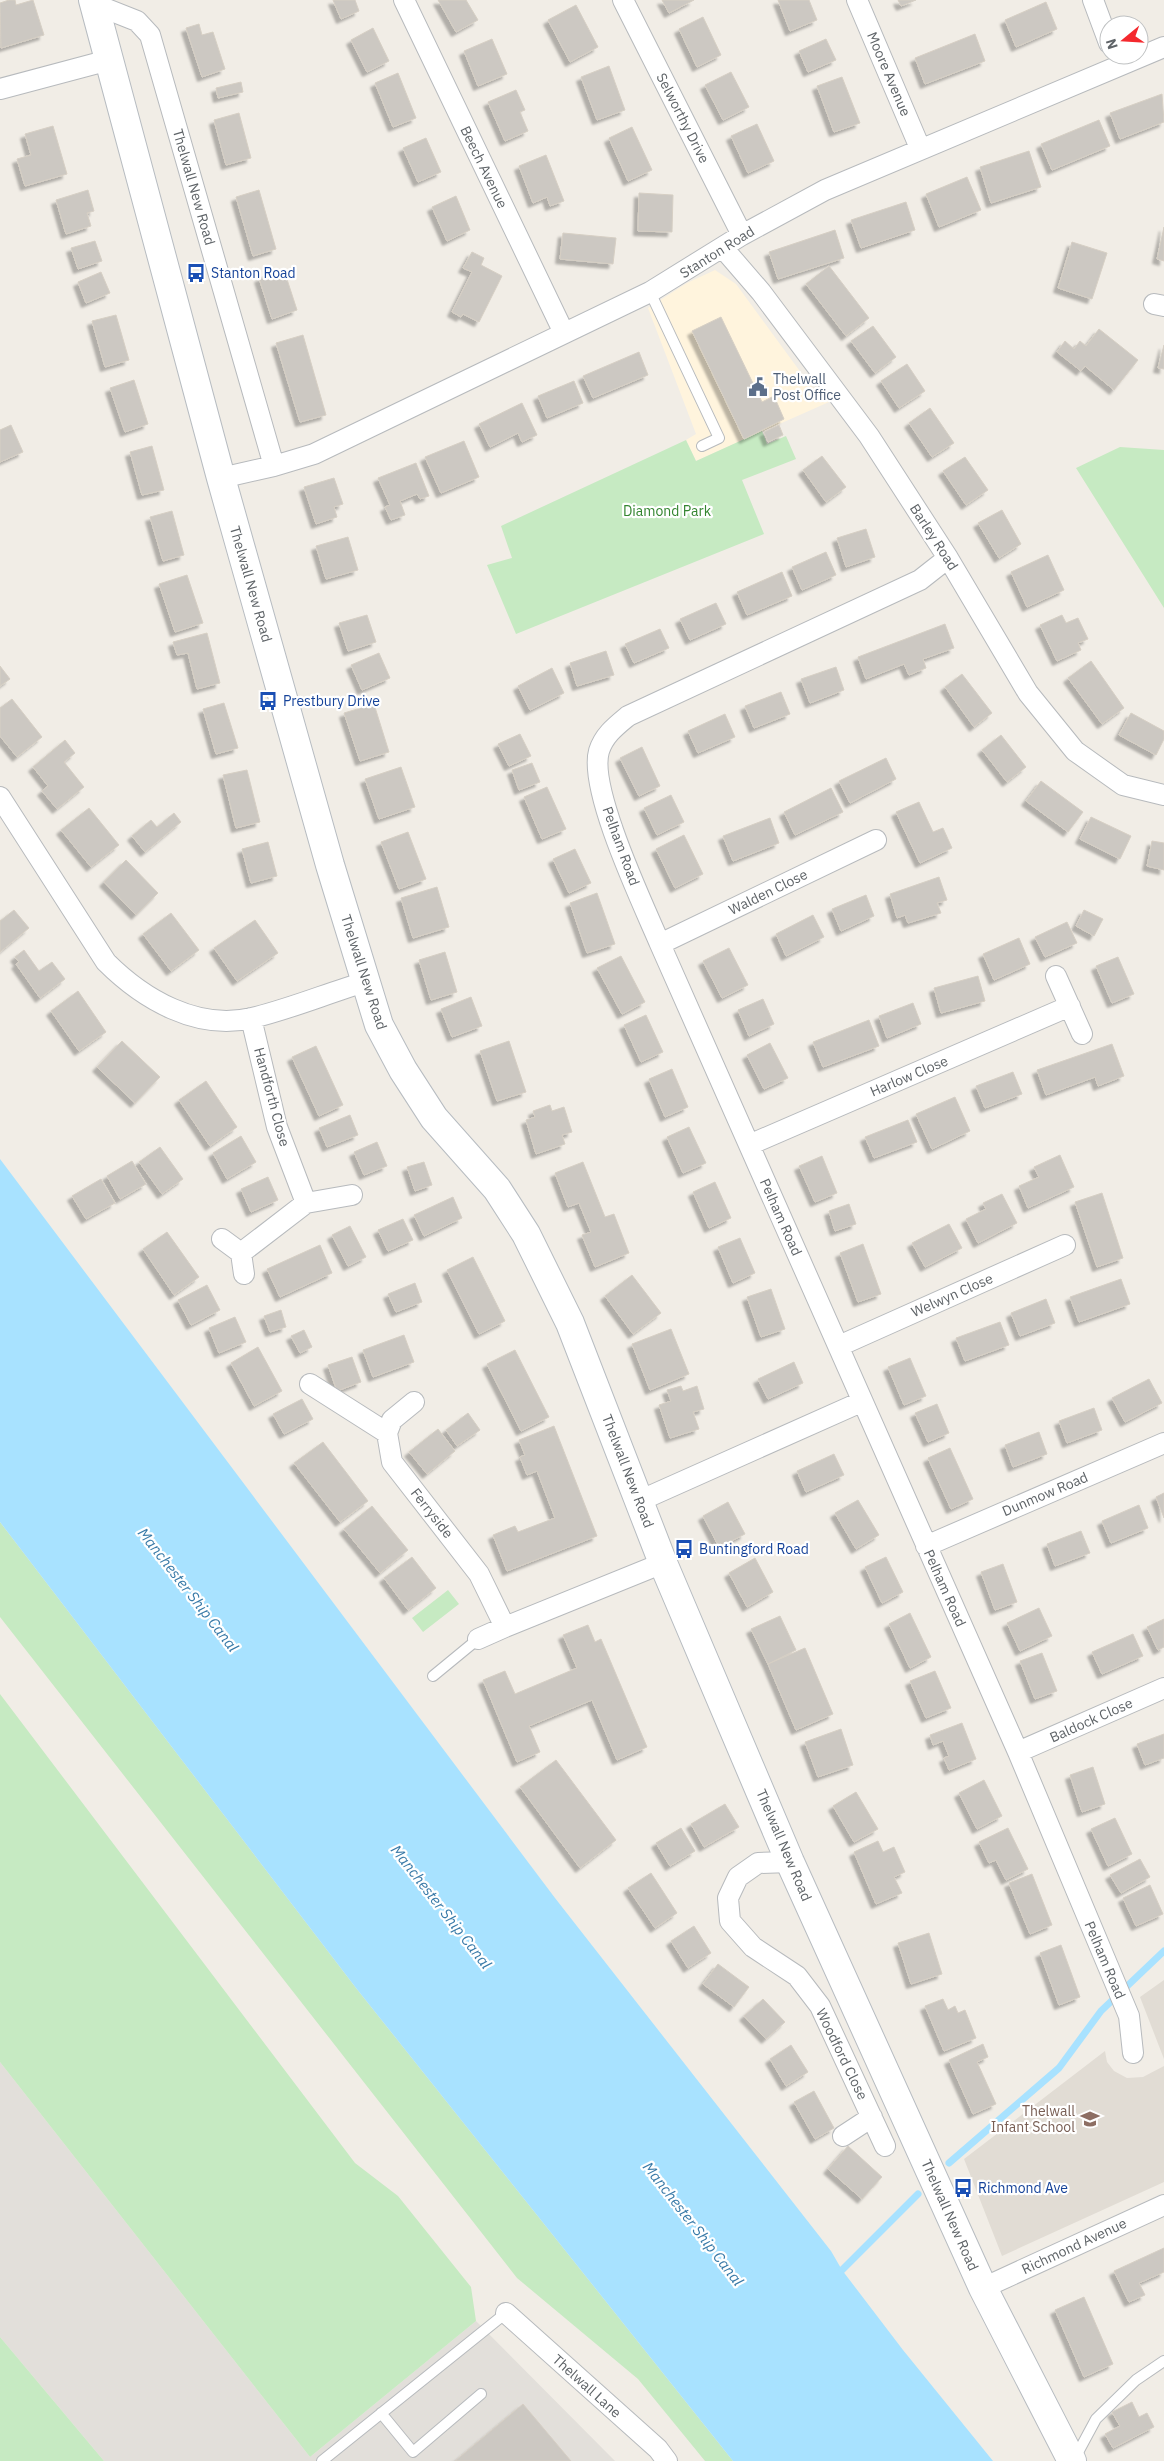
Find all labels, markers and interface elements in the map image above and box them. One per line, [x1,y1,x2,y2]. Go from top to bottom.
north arrow [1099,15,1149,65]
street label: Moore Avenue [863,29,915,119]
text: N [1102,36,1122,52]
street label: Selworthy Drive [653,70,714,166]
street label: Beech Avenue [456,123,512,211]
street label: Thelwall New Road [169,127,219,247]
street label: Stanton Road [676,222,758,282]
bus stop icon: Stanton Road [185,262,207,284]
place label: Stanton Road [211,264,296,282]
place label: Thelwall Post Office [773,370,841,404]
public building icon: Thelwall Post Office [747,376,769,398]
street label: Barley Road [906,500,962,574]
park label: Diamond Park [623,502,712,520]
street label: Thelwall New Road [226,524,276,644]
bus stop icon: Prestbury Drive [257,690,279,712]
place label: Prestbury Drive [283,692,380,710]
street label: Pelham Road [598,804,644,888]
street label: Walden Close [726,865,811,919]
street label: Thelwall New Road [337,912,391,1032]
street label: Handforth Close [250,1045,294,1149]
street label: Harlow Close [867,1051,951,1100]
street label: Pelham Road [756,1175,806,1259]
street label: Welwyn Close [908,1269,996,1321]
street label: Thelwall New Road [598,1412,658,1530]
street label: Dunmow Road [999,1468,1091,1520]
street label: Ferryside [407,1484,457,1542]
water label: Manchester Ship Canal [134,1524,243,1656]
bus stop icon: Buntingford Road [673,1538,695,1560]
place label: Buntingford Road [699,1540,809,1558]
street label: Pelham Road [920,1546,970,1630]
street label: Baldock Close [1047,1694,1136,1746]
street label: Thelwall New Road [752,1786,816,1904]
water label: Manchester Ship Canal [387,1841,496,1973]
street label: Pelham Road [1081,1918,1129,2002]
street label: Woodford Close [812,2005,872,2103]
place label: Thelwall Infant School [991,2102,1075,2136]
school or university icon: Thelwall Infant School [1079,2108,1101,2130]
street label: Thelwall New Road [917,2156,983,2274]
water label: Manchester Ship Canal [639,2158,748,2290]
bus stop icon: Richmond Ave [952,2177,974,2199]
place label: Richmond Ave [978,2179,1068,2197]
street label: Richmond Avenue [1019,2214,1130,2278]
street label: Thelwall Lane [549,2350,625,2422]

